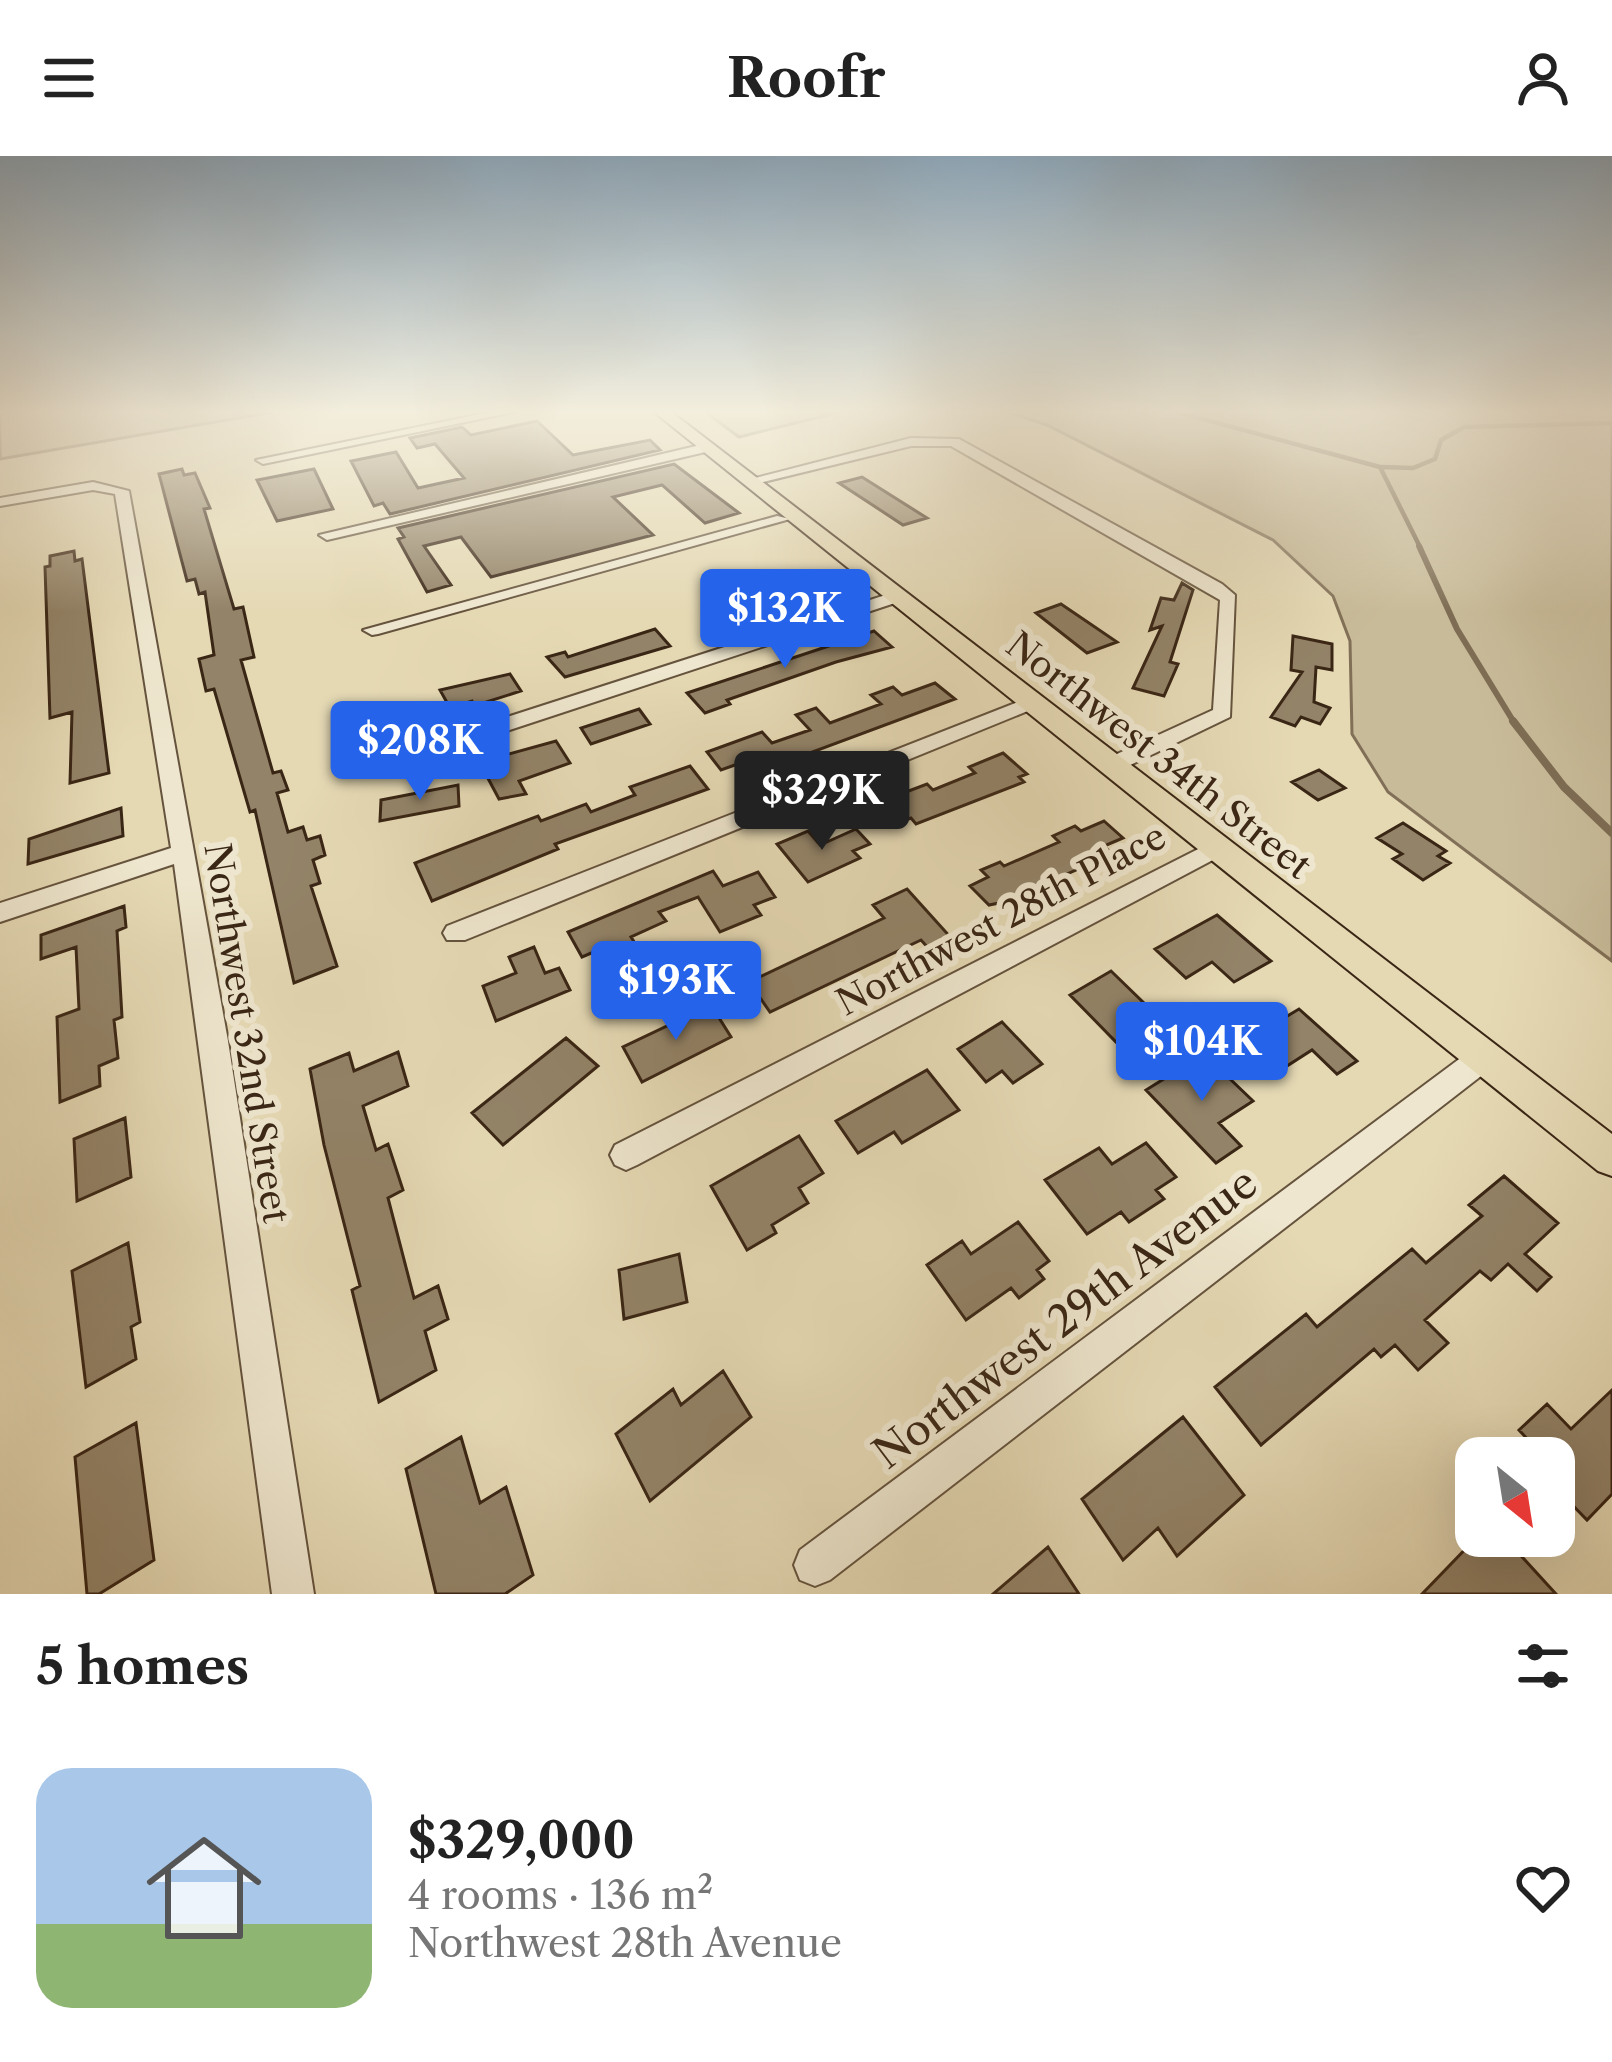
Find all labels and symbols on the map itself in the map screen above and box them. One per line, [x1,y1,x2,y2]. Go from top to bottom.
pin: $132K [701,569,869,671]
street label: Northwest 34th Street [998,622,1320,888]
pin: $208K [336,701,504,803]
pin: $329K [738,751,906,853]
street label: Northwest 28th Place [829,814,1173,1024]
street label: Northwest 32nd Street [195,840,299,1226]
pin: $193K [592,941,760,1043]
pin: $104K [1118,1002,1286,1104]
street label: Northwest 29th Avenue [863,1157,1267,1479]
north arrow [1455,1437,1575,1557]

